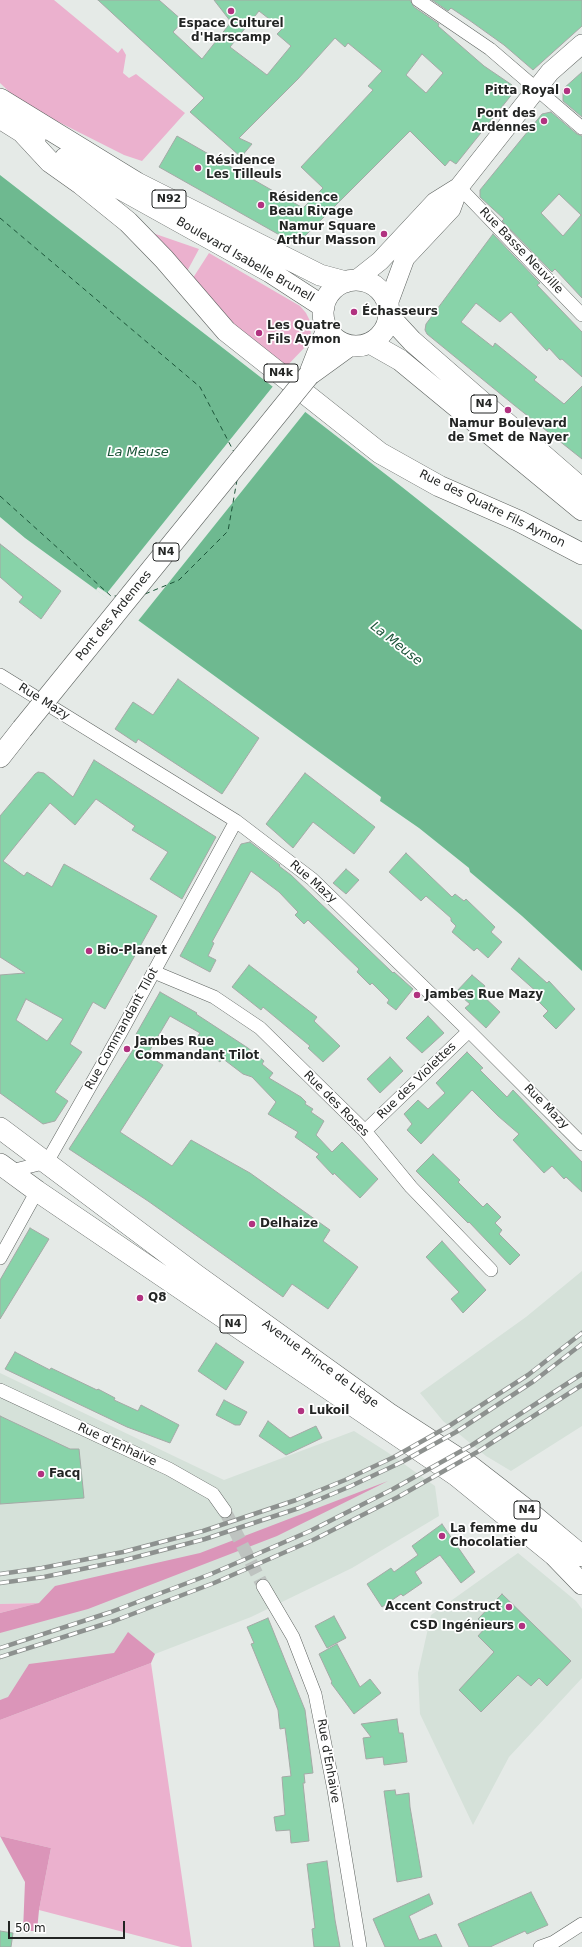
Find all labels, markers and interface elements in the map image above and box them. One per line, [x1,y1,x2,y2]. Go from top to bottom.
marker: Espace Culturel d'Harscamp [226,6,236,16]
place label: Espace Culturel d'Harscamp [178,17,284,45]
place label: Pitta Royal [485,84,559,98]
marker: Pitta Royal [562,86,572,96]
place label: Pont des Ardennes [472,107,536,135]
marker: Pont des Ardennes [539,116,549,126]
place label: Résidence Les Tilleuls [206,154,282,182]
marker: Résidence Les Tilleuls [193,163,203,173]
road number: N92 [152,190,186,208]
place label: Résidence Beau Rivage [269,191,353,219]
marker: Résidence Beau Rivage [256,200,266,210]
street label: Rue Basse Neuville [476,205,566,297]
street label: Boulevard Isabelle Brunell [173,215,317,305]
place label: Namur Square Arthur Masson [277,220,376,248]
marker: Namur Square Arthur Masson [379,229,389,239]
place label: Échasseurs [362,305,438,319]
marker: Échasseurs [349,307,359,317]
place label: Les Quatre Fils Aymon [267,319,341,347]
marker: Les Quatre Fils Aymon [254,328,264,338]
road number: N4k [264,364,298,382]
road number: N4 [471,395,497,413]
marker: Namur Boulevard de Smet de Nayer [503,405,513,415]
place label: Namur Boulevard de Smet de Nayer [448,417,568,445]
water label: La Meuse [107,445,169,461]
street label: Rue des Quatre Fils Aymon [417,467,567,551]
road number: N4 [153,543,179,561]
street label: Pont des Ardennes [73,568,155,664]
water label: La Meuse [367,619,425,669]
street label: Rue Mazy [16,681,72,723]
street label: Rue Mazy [286,858,340,906]
place label: Bio-Planet [97,944,167,958]
marker: Bio-Planet [84,946,94,956]
street label: Rue Commandant Tilot [82,965,162,1093]
place label: Jambes Rue Mazy [425,988,543,1002]
marker: Jambes Rue Mazy [412,990,422,1000]
place label: Jambes Rue Commandant Tilot [135,1035,259,1063]
street label: Rue des Violettes [375,1040,459,1122]
marker: Jambes Rue Commandant Tilot [122,1044,132,1054]
street label: Rue des Roses [300,1068,372,1140]
street label: Rue Mazy [521,1082,571,1132]
place label: Delhaize [260,1217,318,1231]
marker: Delhaize [247,1219,257,1229]
place label: Q8 [148,1291,167,1305]
marker: Q8 [135,1293,145,1303]
road number: N4 [220,1315,246,1333]
street label: Avenue Prince de Liège [259,1317,381,1411]
place label: Lukoil [309,1404,349,1418]
marker: Lukoil [296,1406,306,1416]
street label: Rue d'Enhaive [75,1420,159,1470]
place label: Facq [49,1467,80,1481]
marker: Facq [36,1469,46,1479]
road number: N4 [514,1501,540,1519]
place label: La femme du Chocolatier [450,1522,538,1550]
marker: La femme du Chocolatier [437,1531,447,1541]
place label: Accent Construct [385,1600,501,1614]
marker: Accent Construct [504,1602,514,1612]
place label: CSD Ingénieurs [410,1619,514,1633]
marker: CSD Ingénieurs [517,1621,527,1631]
street label: Rue d'Enhaive [313,1718,343,1804]
scale bar [10,1913,127,1939]
text: 50 m [15,1921,46,1935]

